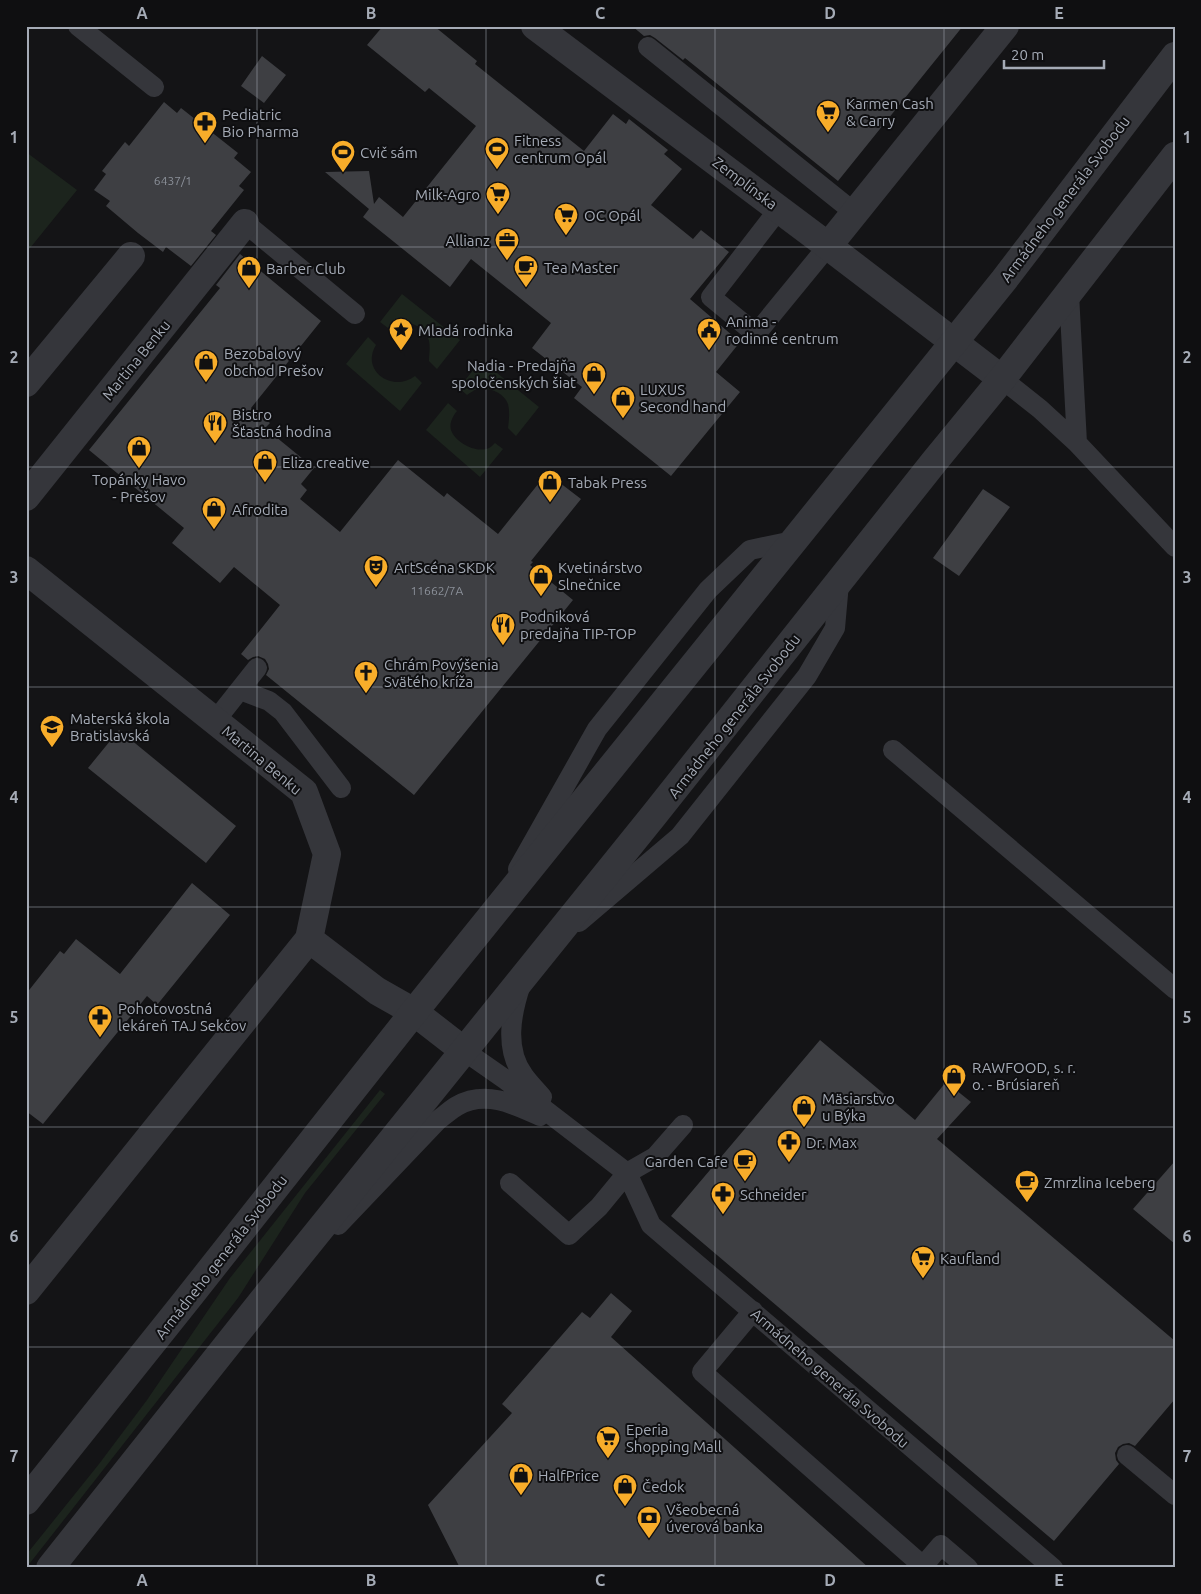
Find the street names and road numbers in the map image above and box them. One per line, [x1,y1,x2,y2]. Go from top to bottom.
street label: Armádneho generála Svobodu [997,113,1133,285]
street label: Zemplínska [709,153,781,213]
street label: Martina Benku [98,316,174,404]
street label: Armádneho generála Svobodu [665,631,803,801]
street label: Martina Benku [219,722,305,798]
street label: Armádneho generála Svobodu [152,1172,290,1342]
street label: Armádneho generála Svobodu [748,1305,912,1451]

